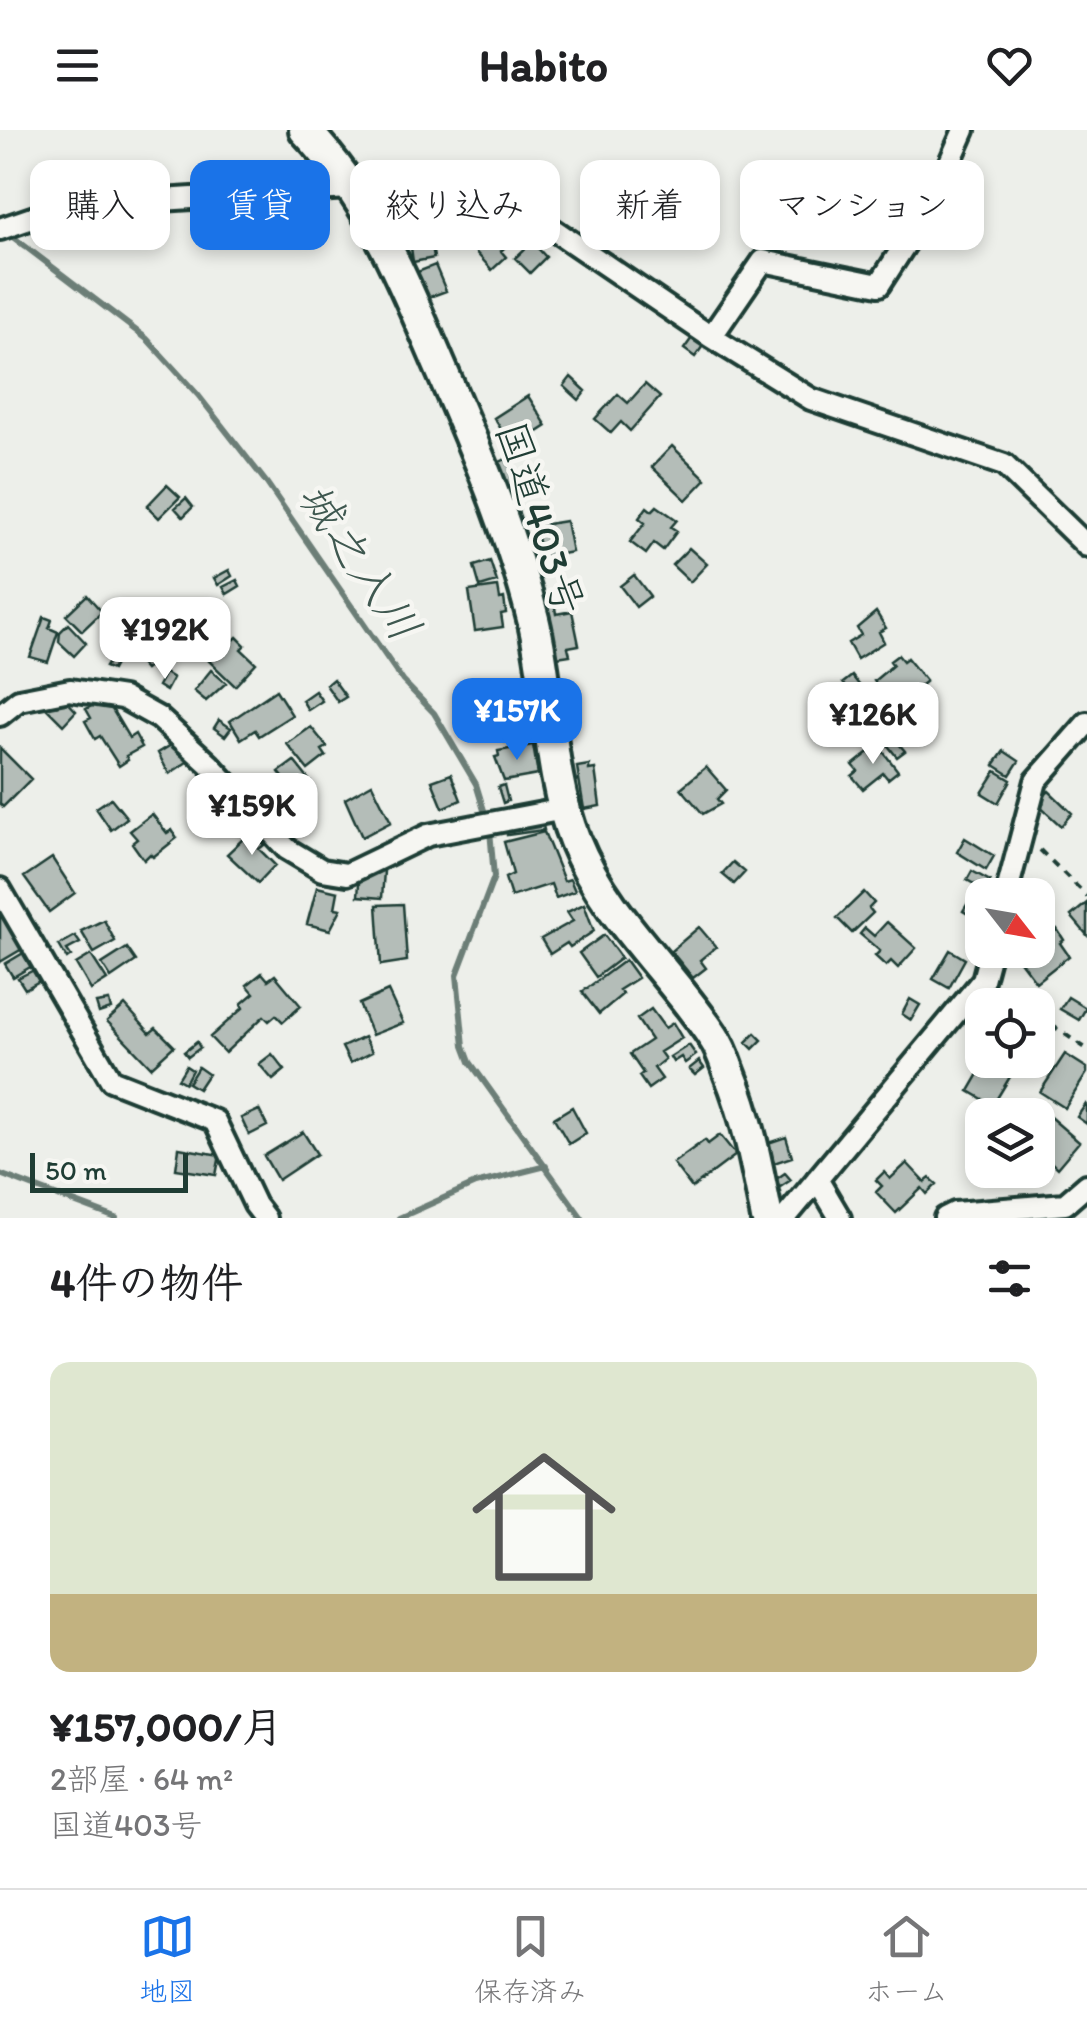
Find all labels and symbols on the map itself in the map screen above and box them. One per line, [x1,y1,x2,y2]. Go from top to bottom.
street label: 国道403号 [485,415,596,621]
water label: 城之入川 [287,471,433,651]
pin: ¥192K [95,597,235,682]
pin: ¥157K [447,678,587,763]
pin: ¥126K [803,682,943,767]
pin: ¥159K [182,773,322,858]
north arrow [965,878,1055,968]
scale bar [30,1148,188,1192]

